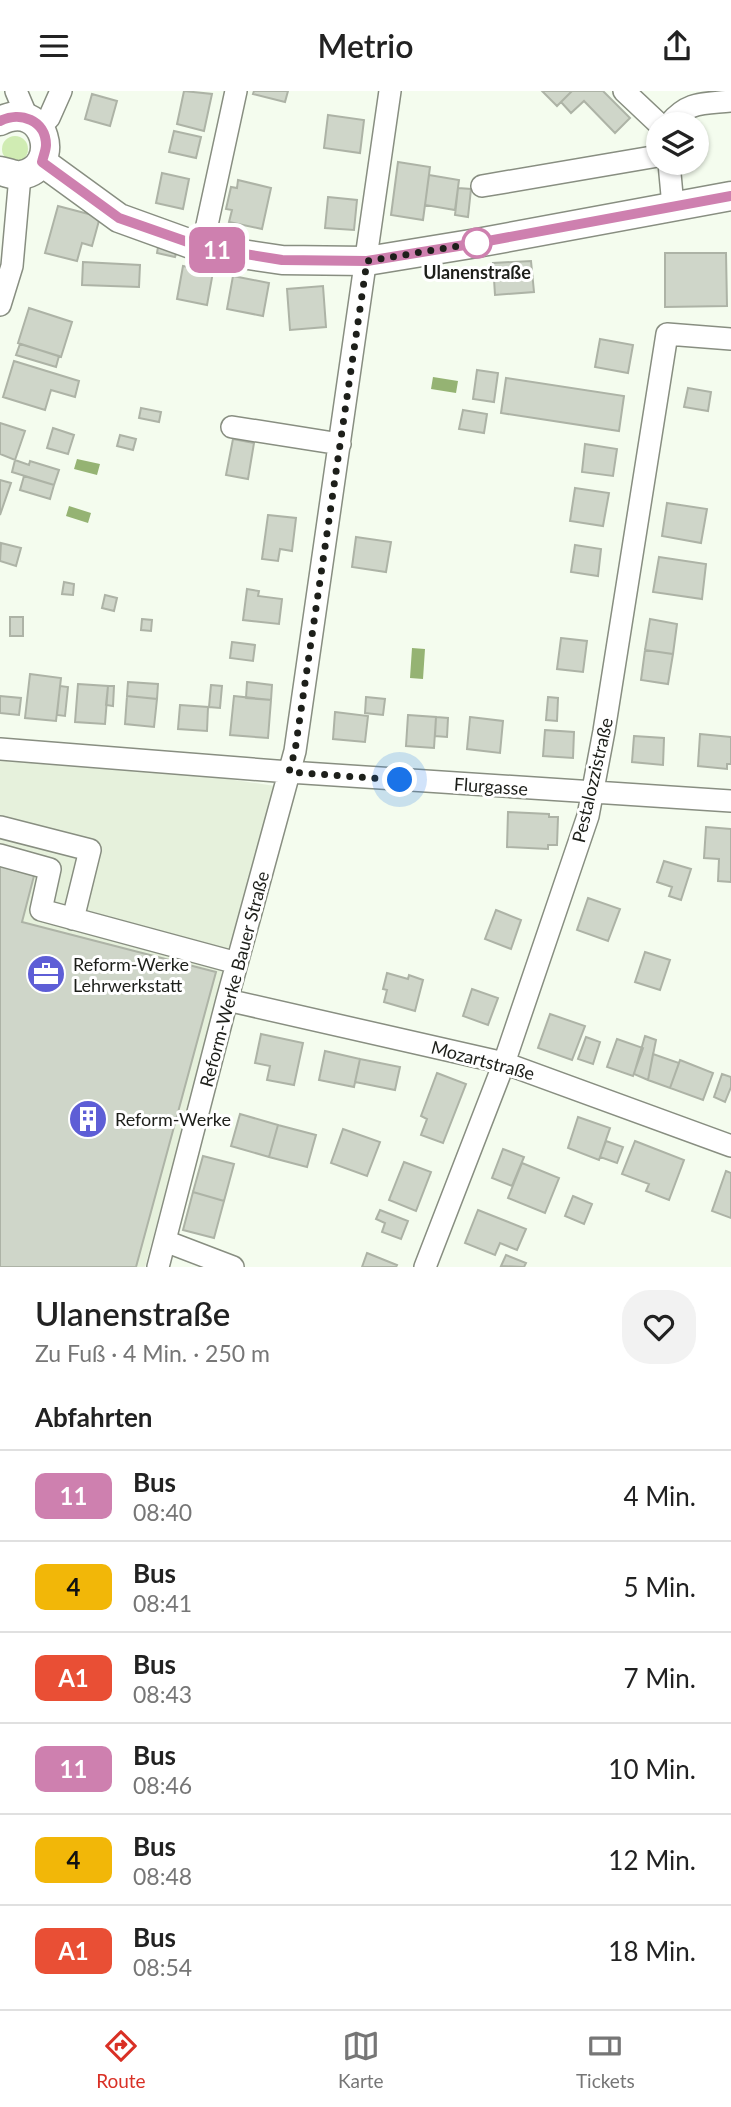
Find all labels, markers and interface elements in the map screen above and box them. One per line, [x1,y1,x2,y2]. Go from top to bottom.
text: Metrio [317,26,414,65]
icon: menu [35,27,73,65]
icon: share [658,27,696,65]
map controls [646,112,709,175]
button: layers [646,112,709,175]
line badge: 11 [186,227,248,273]
marker: Ulanenstraße [462,228,492,258]
text: 11 [203,235,231,264]
place label: Ulanenstraße [423,261,531,283]
street label: Pestalozzistraße [567,715,617,845]
your location [382,762,417,797]
street label: Flurgasse [453,772,529,800]
street label: Reform-Werke Bauer Straße [195,869,273,1089]
office icon: Reform-Werke Lehrwerkstatt [25,953,67,995]
place label: Reform-Werke Lehrwerkstatt [73,953,189,996]
street label: Mozartstraße [429,1036,537,1084]
building icon: Reform-Werke [67,1098,109,1140]
place label: Reform-Werke [115,1108,231,1130]
button: heart [622,1290,696,1364]
text: Ulanenstraße [35,1293,230,1333]
text: Zu Fuß · 4 Min. · 250 m [35,1339,270,1367]
text: Abfahrten [35,1401,153,1433]
text: Bus [133,1466,176,1498]
text: 4 Min. [623,1480,696,1512]
text: 11 [60,1481,87,1510]
text: 08:40 [133,1498,192,1526]
text: Bus [133,1557,176,1589]
text: 5 Min. [623,1571,696,1603]
text: 4 [67,1572,80,1601]
text: 08:41 [133,1589,192,1617]
text: Bus [133,1648,176,1680]
text: 7 Min. [623,1662,696,1694]
text: A1 [58,1663,89,1692]
text: 08:43 [133,1680,192,1708]
text: Bus [133,1739,176,1771]
text: 10 Min. [608,1753,696,1785]
text: 11 [60,1754,87,1783]
text: 08:46 [133,1771,192,1799]
text: Bus [133,1830,176,1862]
text: 12 Min. [608,1844,696,1876]
text: 4 [67,1845,80,1874]
text: 08:48 [133,1862,192,1890]
text: Bus [133,1921,176,1953]
text: 18 Min. [608,1935,696,1967]
text: A1 [58,1936,89,1965]
text: 08:54 [133,1953,192,1981]
tab: Route [96,2027,146,2092]
tab: Karte [338,2027,384,2092]
tab: Tickets [576,2027,635,2092]

